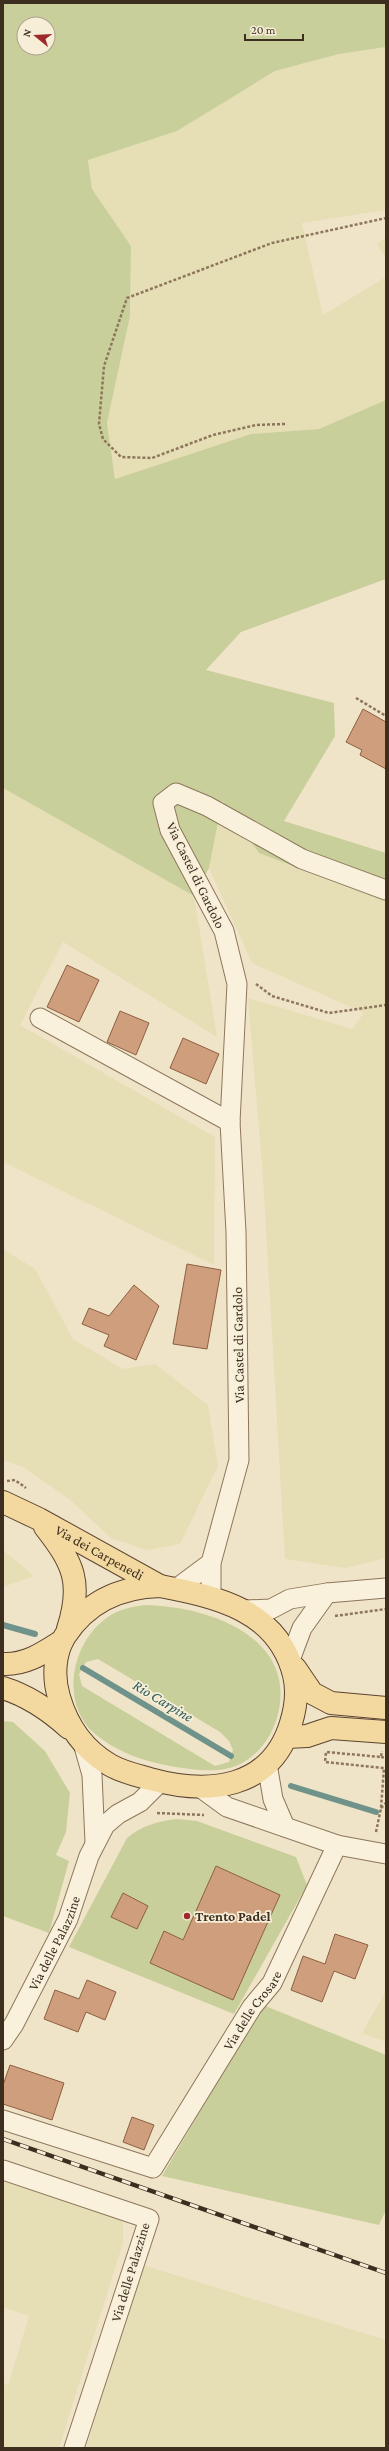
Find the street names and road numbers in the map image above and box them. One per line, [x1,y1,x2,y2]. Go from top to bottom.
street label: Via Castel di Gardolo [163,819,229,931]
street label: Via Castel di Gardolo [229,1287,247,1403]
street label: Via dei Carpenedi [53,1522,147,1583]
street label: Via delle Palazzine [25,1894,83,1993]
street label: Via delle Crosare [220,1968,285,2053]
street label: Via delle Palazzine [107,2220,153,2324]

